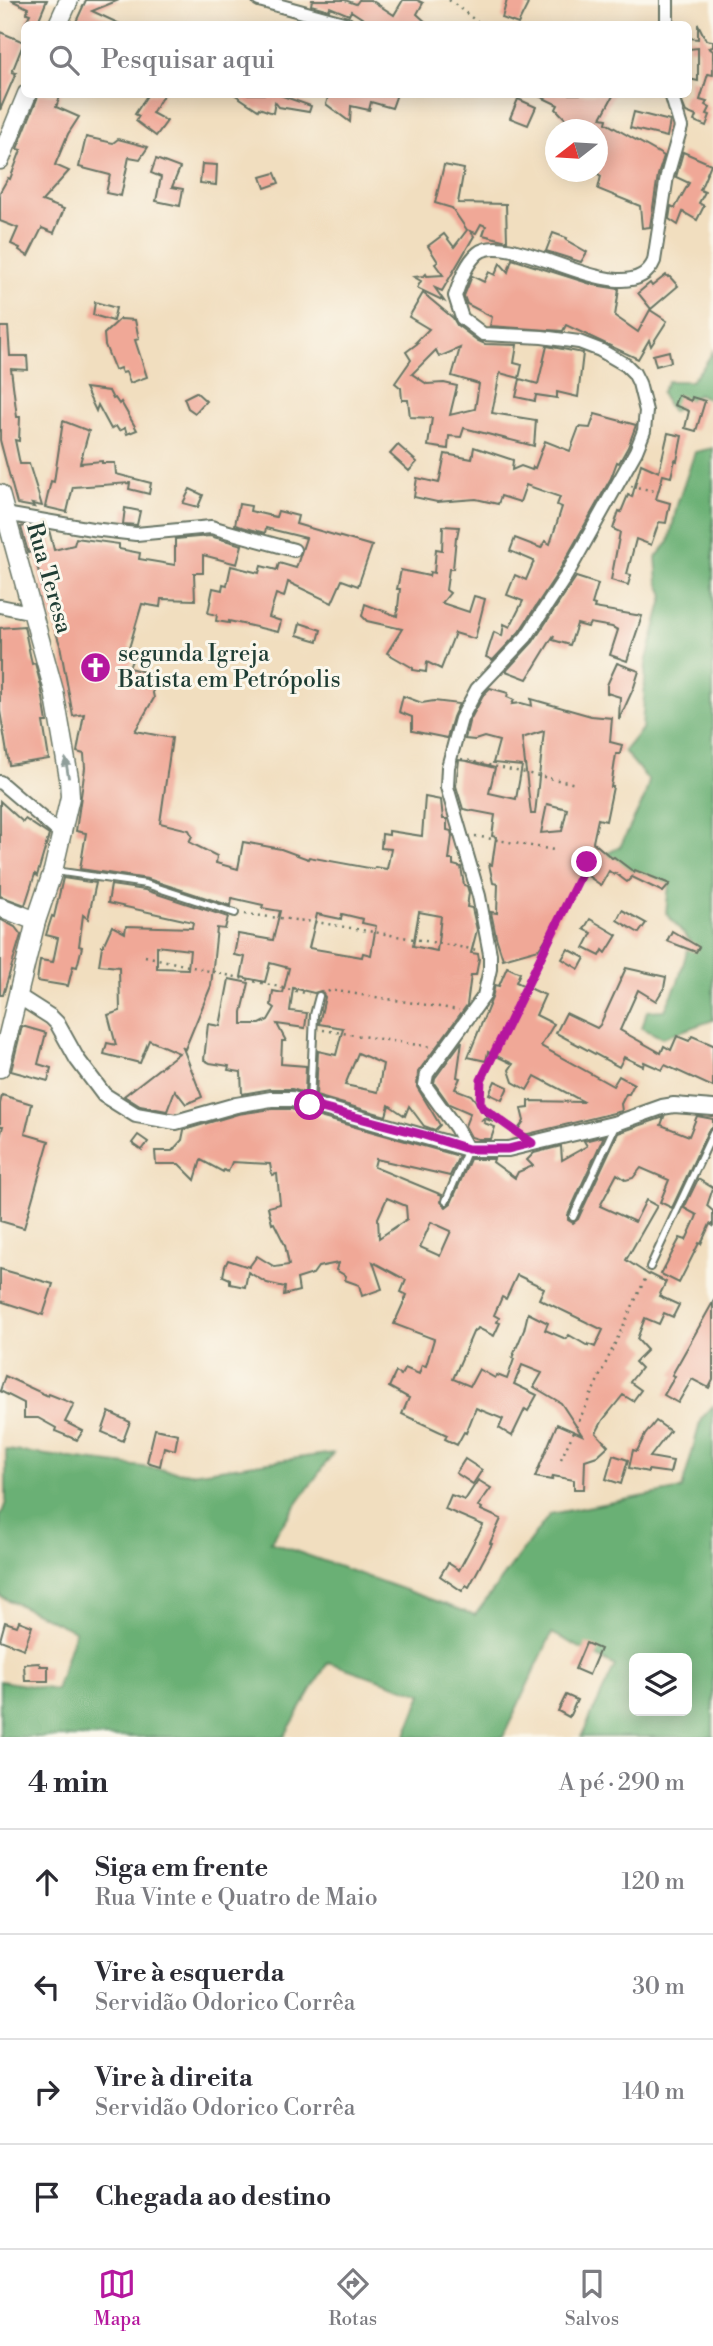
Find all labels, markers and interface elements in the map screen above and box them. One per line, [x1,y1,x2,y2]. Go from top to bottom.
search box [21,21,692,98]
icon: search [45,41,83,79]
text: Pesquisar aqui [101,44,275,76]
north arrow [545,119,608,182]
street label: Rua Teresa [20,519,78,637]
place label: segunda Igreja Batista em Petrópolis [117,640,340,694]
church icon: segunda Igreja Batista em Petrópolis [78,650,112,684]
one-way arrow [61,757,72,779]
route end [571,846,602,877]
route start [294,1089,325,1120]
map controls [629,1653,692,1716]
button: layers [629,1653,692,1716]
text: 4 min [28,1764,108,1802]
text: A pé · 290 m [559,1769,685,1797]
text: Siga em frente [95,1852,268,1884]
icon: ahead [28,1863,66,1901]
text: 120 m [621,1868,685,1896]
text: Rua Vinte e Quatro de Maio [95,1884,378,1912]
text: Vire à esquerda [95,1957,285,1989]
icon: left [28,1968,66,2006]
text: 30 m [632,1973,685,2001]
text: Servidão Odorico Corrêa [95,1989,355,2017]
text: Vire à direita [95,2062,253,2094]
icon: right [28,2073,66,2111]
text: 140 m [622,2078,685,2106]
text: Servidão Odorico Corrêa [95,2094,355,2122]
icon: arrive [28,2178,66,2216]
text: Chegada ao destino [95,2181,331,2213]
tab: Mapa [94,2265,141,2331]
tab: Rotas [329,2265,377,2331]
tab: Salvos [565,2265,619,2331]

